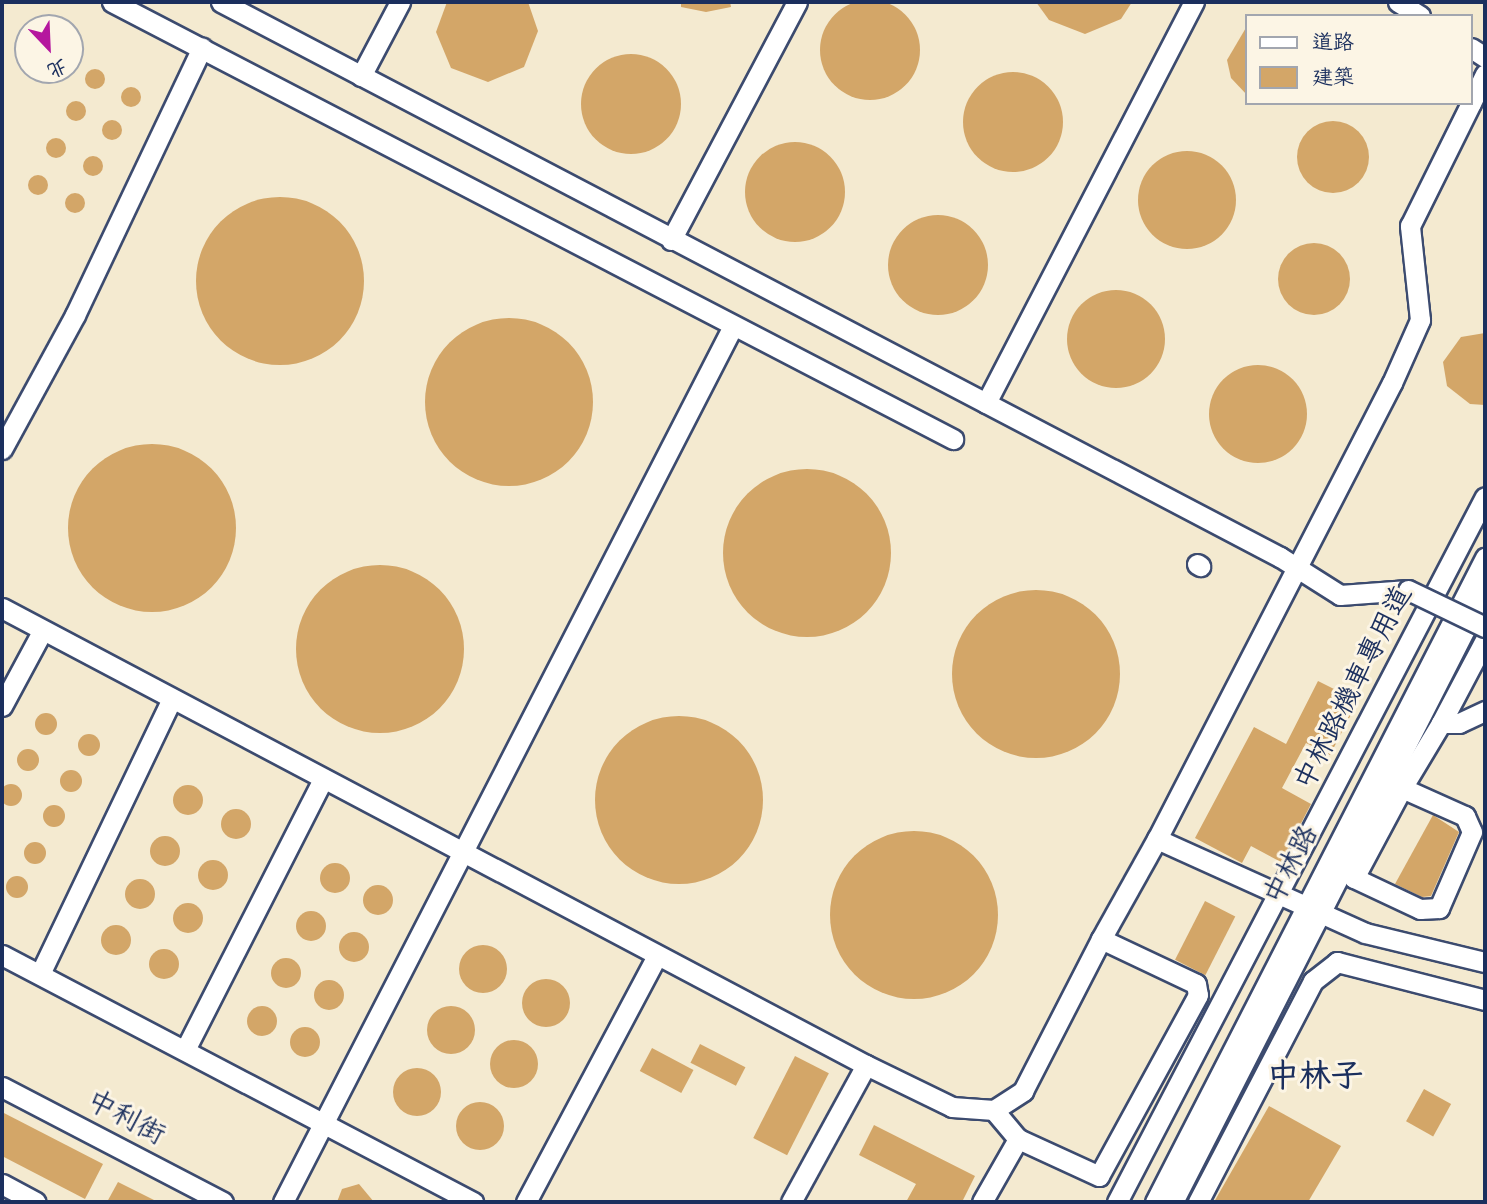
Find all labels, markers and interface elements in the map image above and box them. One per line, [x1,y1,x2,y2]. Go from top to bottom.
north arrow [14,14,84,84]
legend [1246,14,1473,105]
text: 道路 [1312,29,1354,59]
text: 北 [43,51,71,83]
text: 建築 [1312,64,1354,94]
street label: 中林路機車專用道 [1289,582,1421,796]
street label: 中林路 [1259,821,1327,911]
district label: 中林子 [1267,1060,1363,1098]
street label: 中利街 [80,1085,170,1155]

